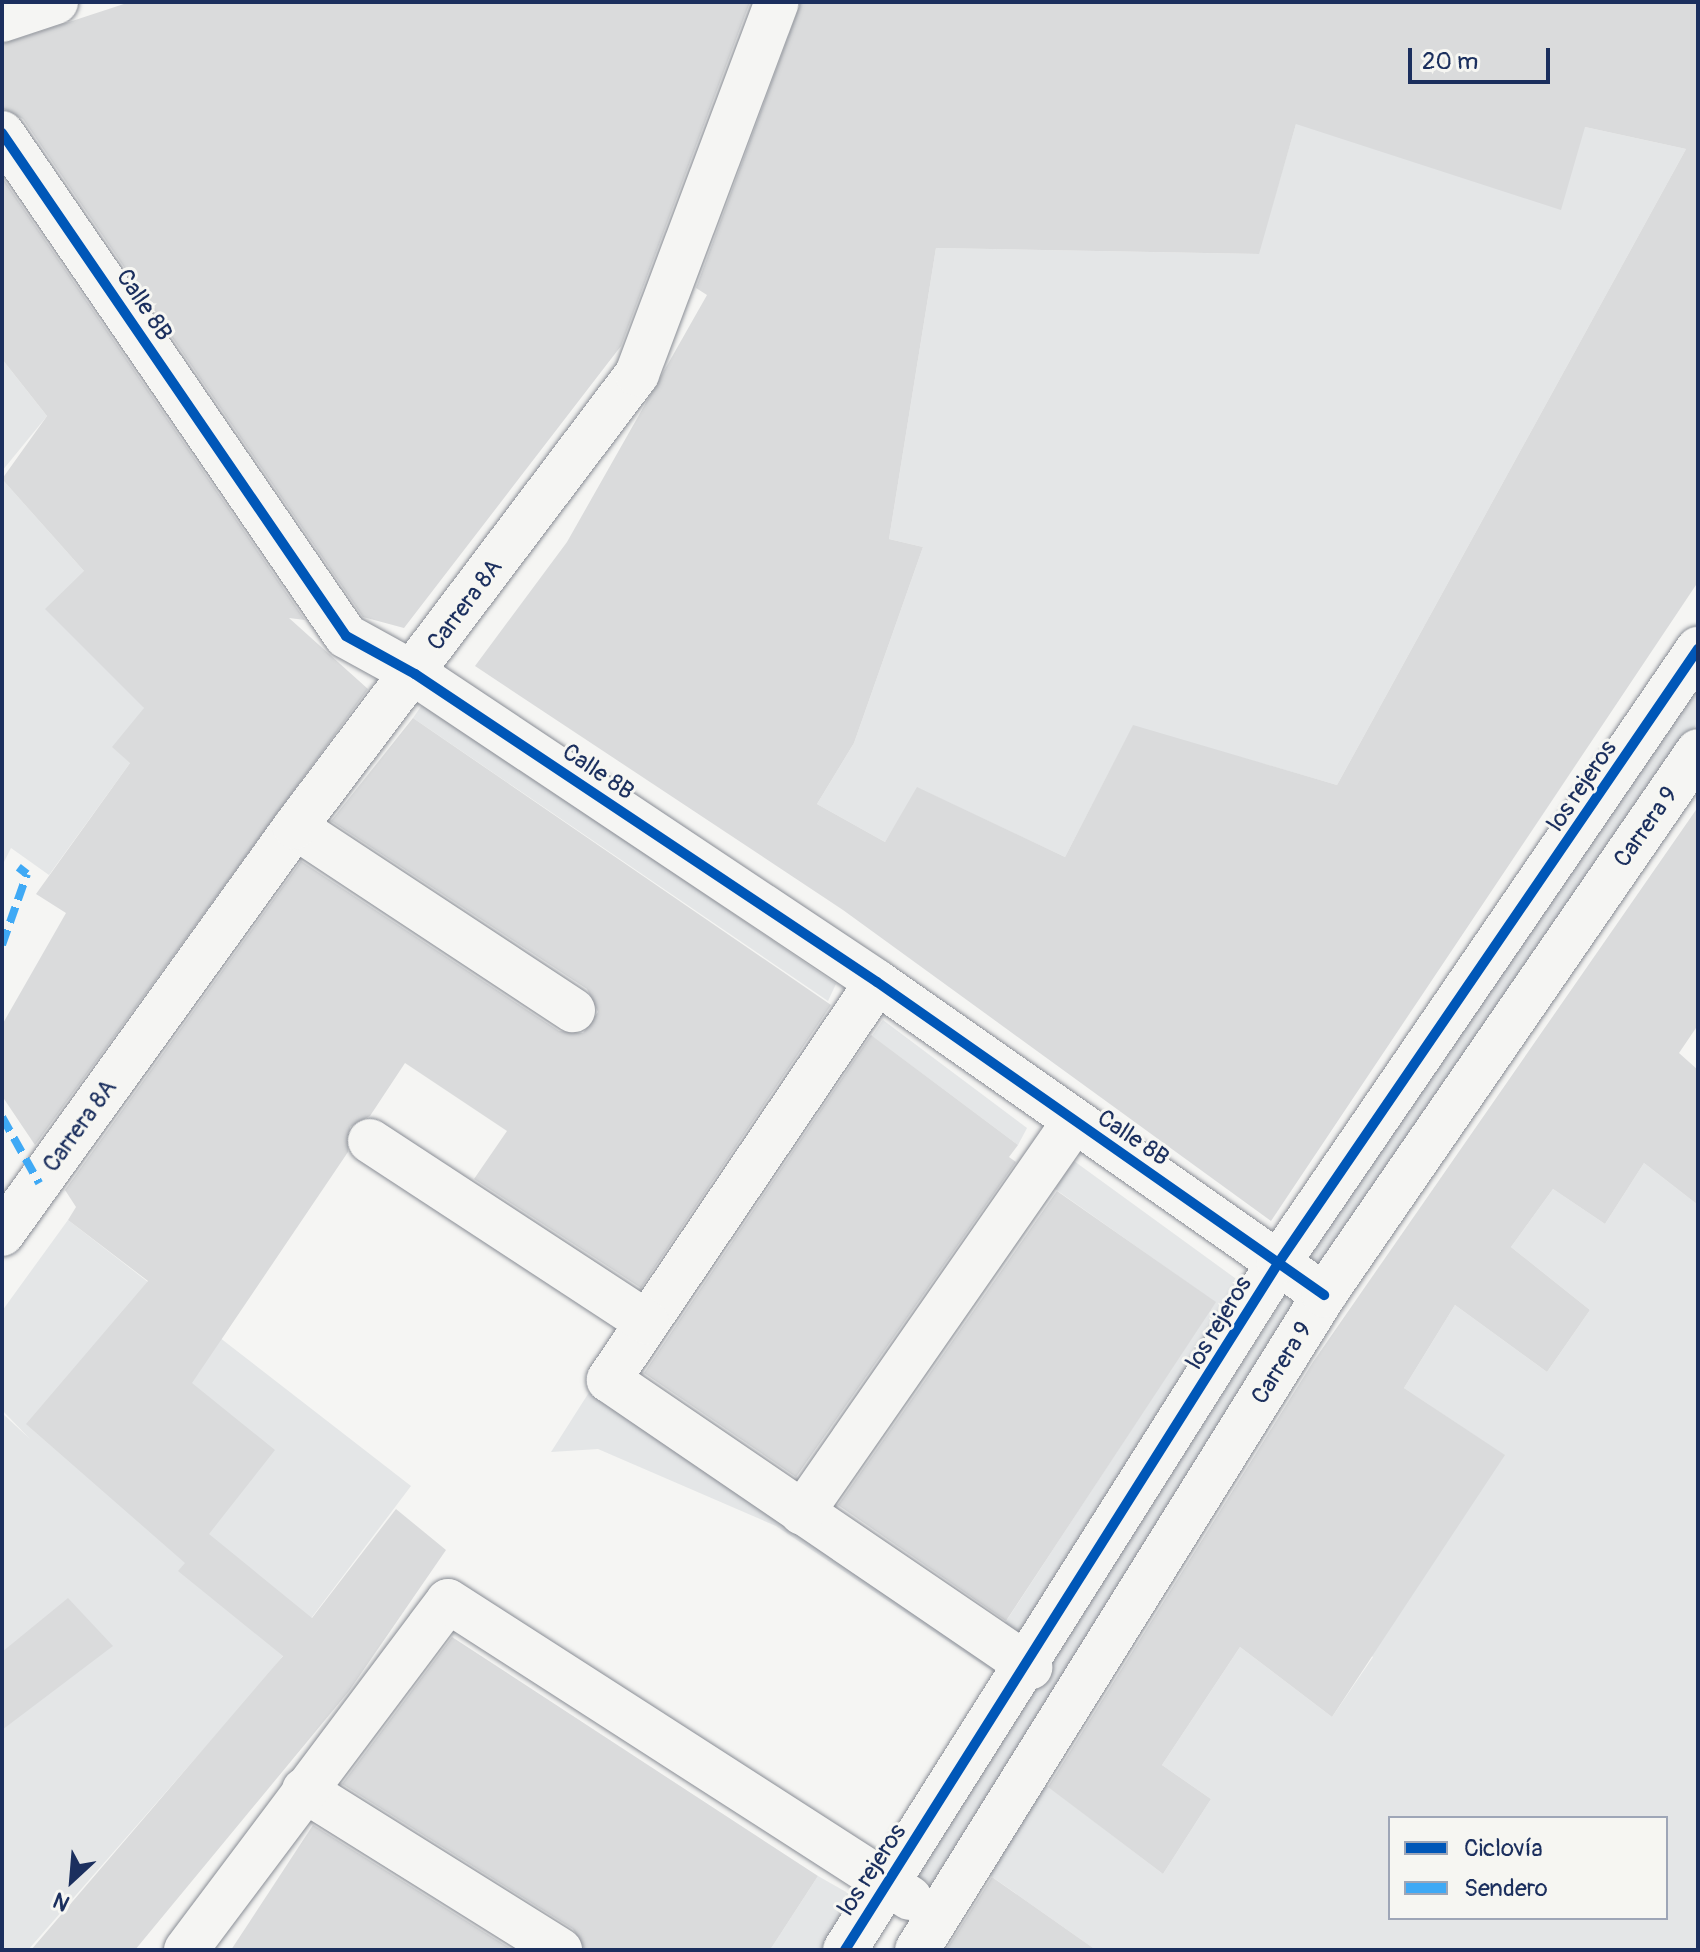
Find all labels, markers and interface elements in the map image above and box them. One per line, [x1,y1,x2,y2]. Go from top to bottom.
scale bar [1412,32,1554,82]
text: 20 m [1422,47,1478,76]
street label: Calle 8B [110,264,178,346]
street label: Carrera 8A [421,554,509,656]
street label: los rejeros [1541,735,1623,837]
street label: Calle 8B [557,738,639,806]
street label: Carrera 9 [1608,781,1684,873]
street label: Carrera 8A [37,1074,123,1178]
street label: Calle 8B [1092,1104,1174,1172]
street label: los rejeros [1180,1271,1258,1375]
street label: Carrera 9 [1245,1316,1319,1410]
legend [1388,1816,1668,1920]
street label: los rejeros [832,1819,912,1921]
text: Ciclovía [1464,1834,1543,1863]
north arrow [32,1840,112,1920]
text: Sendero [1464,1874,1548,1903]
text: N [49,1886,74,1917]

